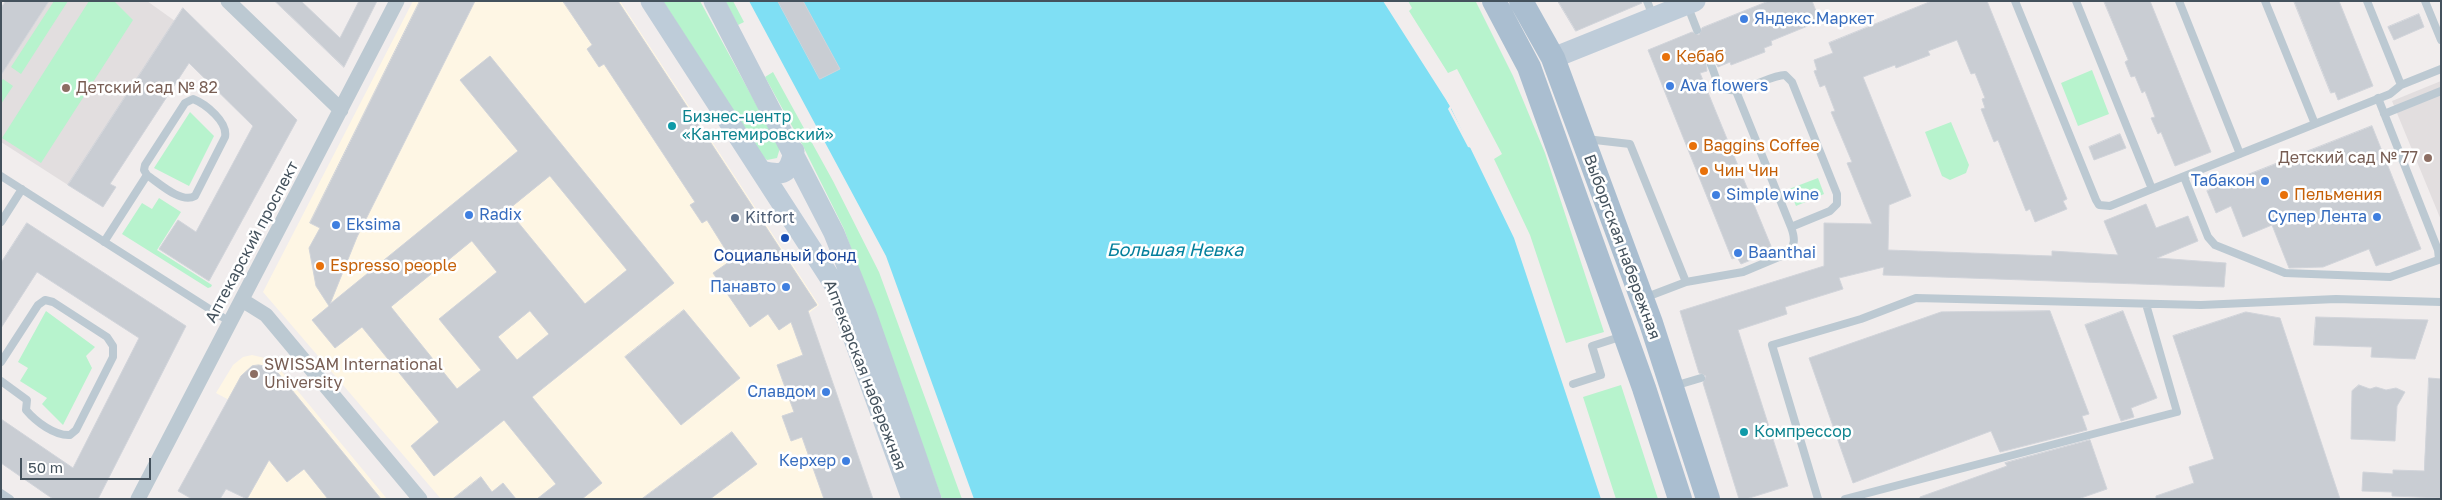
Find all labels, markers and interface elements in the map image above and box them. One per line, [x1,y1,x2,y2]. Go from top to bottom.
place label: Яндекс.Маркет [1754,9,1874,29]
marker: Яндекс.Маркет [1738,13,1750,25]
place label: Кебаб [1676,47,1724,67]
marker: Кебаб [1660,51,1672,63]
place label: Ava flowers [1680,76,1768,96]
place label: Детский сад № 82 [76,78,218,98]
marker: Ava flowers [1664,80,1676,92]
marker: Детский сад № 82 [60,82,72,94]
place label: Бизнес-центр «Кантемировский» [682,107,834,145]
marker: Бизнес-центр «Кантемировский» [666,120,678,132]
place label: Baggins Coffee [1703,136,1820,156]
marker: Baggins Coffee [1687,140,1699,152]
place label: Детский сад № 77 [2278,148,2418,168]
street label: Выборгская набережная [1580,152,1664,342]
marker: Детский сад № 77 [2422,152,2434,164]
street label: Аптекарский проспект [201,158,303,326]
place label: Чин Чин [1714,161,1778,181]
marker: Чин Чин [1698,165,1710,177]
place label: Табакон [2191,171,2255,191]
marker: Табакон [2259,175,2271,187]
place label: Simple wine [1726,185,1819,205]
place label: Пельмения [2294,185,2382,205]
marker: Simple wine [1710,189,1722,201]
marker: Пельмения [2278,189,2290,201]
place label: Radix [479,205,522,225]
place label: Супер Лента [2267,207,2367,227]
place label: Kitfort [745,208,795,228]
marker: Radix [463,209,475,221]
marker: Супер Лента [2371,211,2383,223]
marker: Kitfort [729,212,741,224]
place label: Eksima [346,215,401,235]
marker: Eksima [330,219,342,231]
marker: Социальный фонд [779,232,791,244]
water label: Большая Невка [1107,239,1243,261]
place label: Baanthai [1748,243,1816,263]
place label: Социальный фонд [713,246,857,266]
marker: Baanthai [1732,247,1744,259]
place label: Espresso people [330,256,457,276]
marker: Espresso people [314,260,326,272]
place label: Панавто [710,277,776,297]
street label: Аптекарская набережная [820,277,910,473]
marker: Панавто [780,281,792,293]
place label: SWISSAM International University [264,355,443,393]
marker: SWISSAM International University [248,368,260,380]
place label: Славдом [747,382,816,402]
marker: Славдом [820,386,832,398]
place label: Компрессор [1754,422,1852,442]
marker: Компрессор [1738,426,1750,438]
scale bar [22,448,154,480]
place label: Керхер [779,451,836,471]
marker: Керхер [840,455,852,467]
text: 50 m [28,458,63,476]

